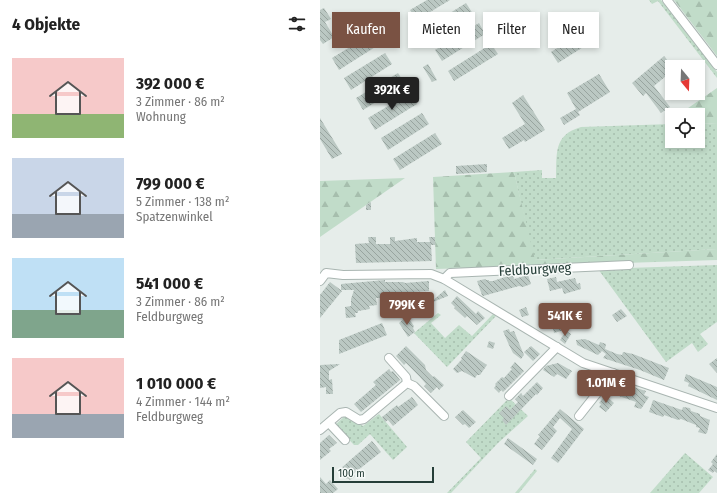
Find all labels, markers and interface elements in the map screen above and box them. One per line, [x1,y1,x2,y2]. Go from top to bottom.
chip: Kaufen [332,12,400,48]
chip: Mieten [408,12,475,48]
chip: Filter [483,12,540,48]
chip: Neu [548,12,599,48]
icon: filters [286,13,308,35]
text: 4 Objekte [12,14,80,35]
north arrow [665,60,705,100]
map controls [665,60,705,148]
text: 392 000 € [136,73,204,94]
icon: home [44,74,92,122]
pin: 392K € [359,77,425,111]
text: 392K € [374,82,410,97]
text: 3 Zimmer · 86 m² [136,94,225,109]
button: locate [665,108,705,148]
text: Wohnung [136,109,186,124]
text: 799 000 € [136,173,205,194]
icon: home [44,174,92,222]
text: 5 Zimmer · 138 m² [136,194,229,209]
text: Spatzenwinkel [136,209,213,224]
street label: Feldburgweg [498,259,572,280]
text: 541 000 € [136,273,203,294]
icon: home [44,274,92,322]
pin: 799K € [374,292,440,326]
text: 3 Zimmer · 86 m² [136,294,225,309]
text: 799K € [389,297,425,312]
pin: 541K € [532,303,598,337]
text: 541K € [548,308,582,323]
text: Feldburgweg [136,309,203,324]
pin: 1.01M € [569,370,643,404]
text: 1 010 000 € [136,373,216,394]
icon: home [44,374,92,422]
text: 1.01M € [586,375,626,390]
text: 4 Zimmer · 144 m² [136,394,230,409]
text: Feldburgweg [136,409,203,424]
scale bar [332,465,434,484]
text: 100 m [338,467,365,480]

